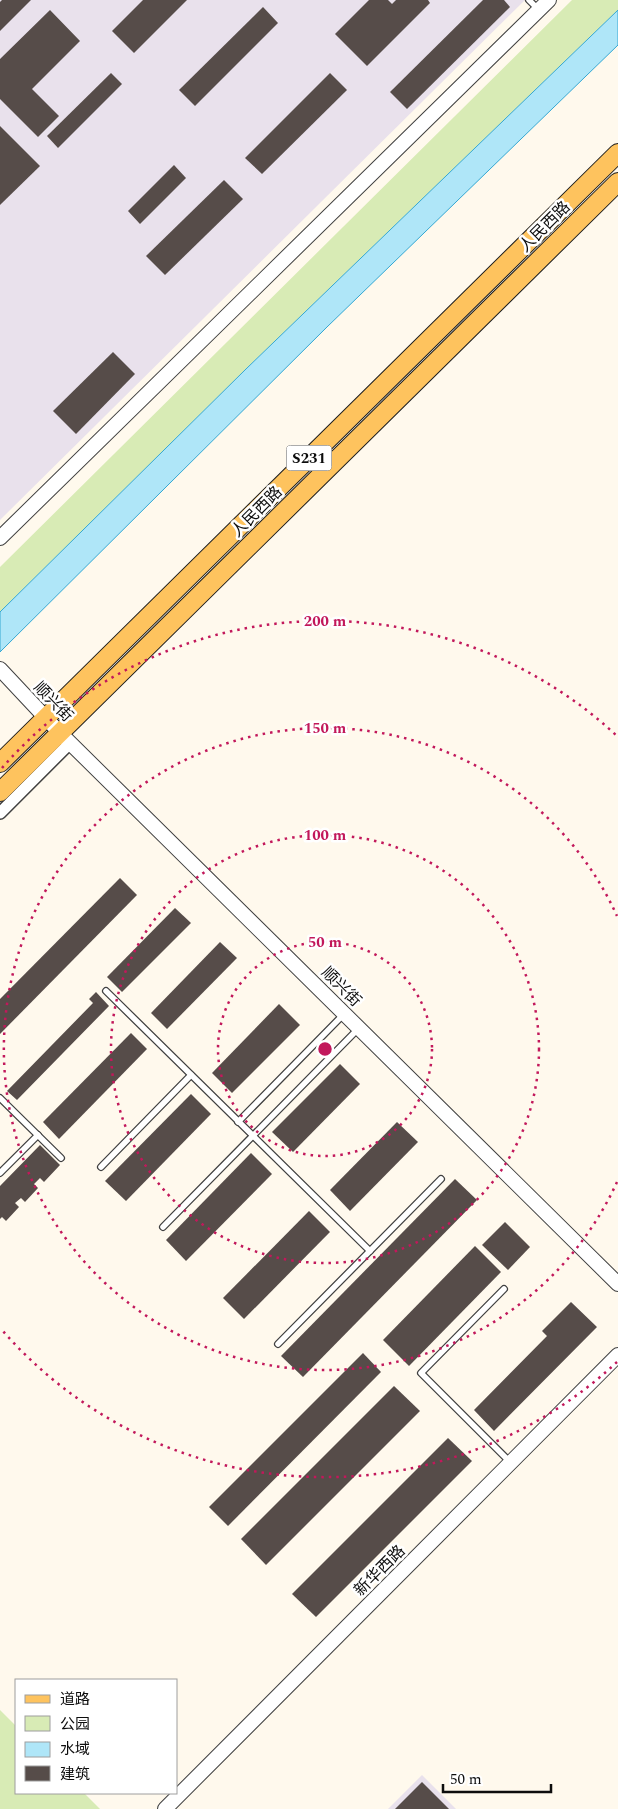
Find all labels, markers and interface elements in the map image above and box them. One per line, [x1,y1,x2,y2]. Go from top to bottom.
street label: 人民西路 [514,196,576,258]
road number: S231 [286,446,332,470]
street label: 人民西路 [226,481,288,543]
text: 200 m [304,610,347,633]
street label: 顺兴街 [28,676,79,727]
text: 150 m [304,717,347,740]
text: 100 m [304,824,347,847]
text: 50 m [308,931,343,954]
street label: 顺兴街 [316,961,367,1012]
centre of rings [316,1040,334,1058]
street label: 新华西路 [349,1540,411,1602]
legend [15,1679,178,1794]
text: 道路 [60,1688,90,1711]
text: 公园 [60,1713,90,1736]
text: 水域 [60,1738,90,1761]
scale bar [443,1762,550,1794]
text: 建筑 [60,1763,90,1786]
text: 50 m [450,1768,482,1791]

